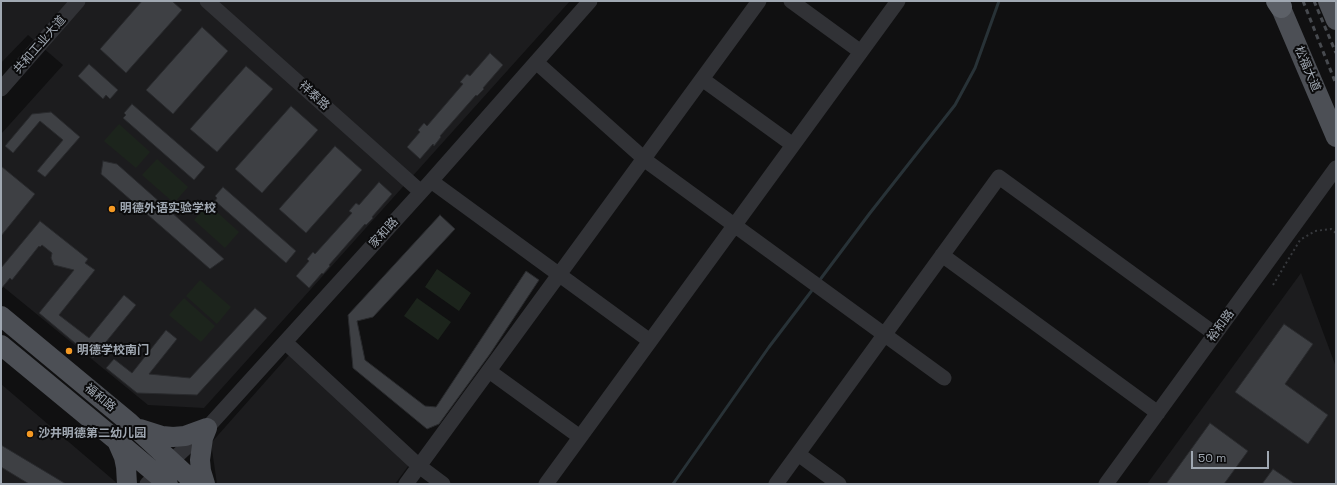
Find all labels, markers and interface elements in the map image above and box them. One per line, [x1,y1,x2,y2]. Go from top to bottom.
street label: 共和工业大道 [11,13,69,77]
street label: 松福大道 [1291,44,1323,94]
street label: 祥泰路 [296,79,332,113]
place label: 明德外语实验学校 [120,202,216,216]
marker: 明德外语实验学校 [107,204,117,214]
street label: 家和路 [367,215,401,251]
street label: 裕和路 [1205,307,1237,345]
place label: 明德学校南门 [77,344,149,358]
marker: 明德学校南门 [64,346,74,356]
street label: 福和路 [82,381,118,415]
place label: 沙井明德第二幼儿园 [38,427,146,441]
marker: 沙井明德第二幼儿园 [25,429,35,439]
scale bar [1193,443,1271,469]
text: 50 m [1198,450,1226,466]

